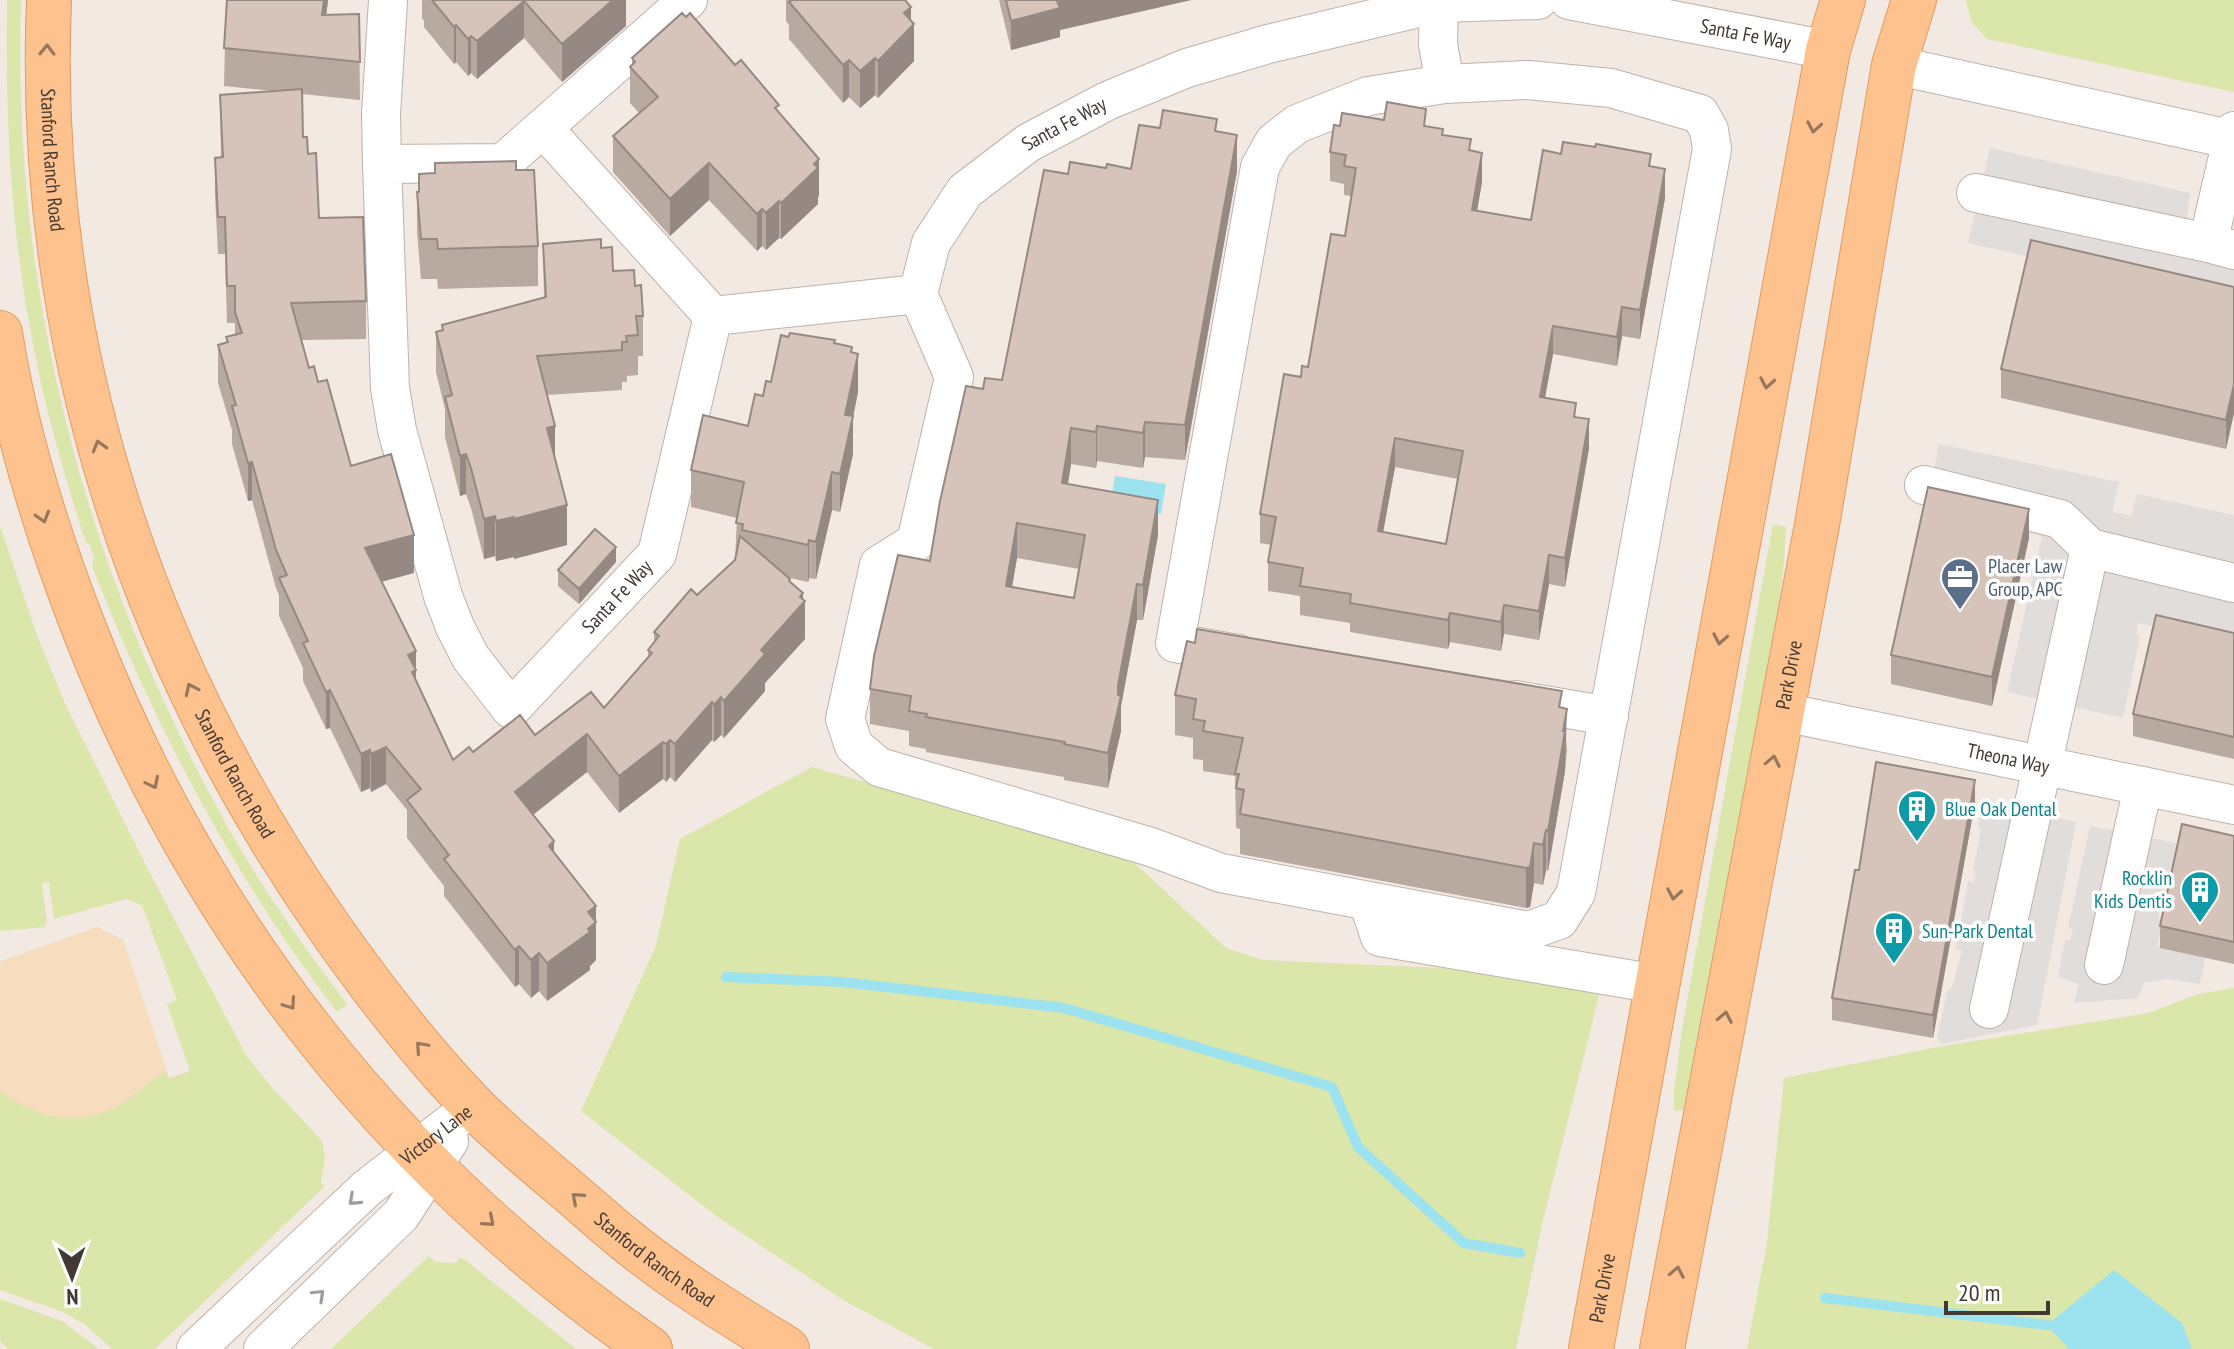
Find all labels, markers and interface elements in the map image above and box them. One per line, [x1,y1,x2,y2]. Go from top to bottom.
street label: Santa Fe Way [1698,13,1794,56]
one-way arrow [38,43,56,56]
street label: Stanford Ranch Road [35,88,71,233]
street label: Santa Fe Way [1016,91,1111,156]
one-way arrow [1807,120,1824,134]
one-way arrow [1760,376,1777,390]
one-way arrow [92,439,108,453]
one-way arrow [34,510,50,524]
place label: Placer Law Group, APC [1988,553,2063,602]
street label: Santa Fe Way [576,554,658,639]
office icon: Placer Law Group, APC [1939,556,1981,611]
one-way arrow [1712,631,1729,645]
street label: Park Drive [1770,638,1808,712]
one-way arrow [184,682,200,697]
street label: Stanford Ranch Road [189,705,281,843]
street label: Theona Way [1965,737,2052,780]
one-way arrow [1764,755,1781,768]
one-way arrow [144,775,159,790]
building icon: Blue Oak Dental [1896,788,1938,843]
place label: Blue Oak Dental [1945,796,2057,822]
place label: Rocklin Kids Dentis [2094,865,2172,914]
building icon: Rocklin Kids Dentis [2179,869,2221,924]
one-way arrow [1666,888,1683,901]
building icon: Sun-Park Dental [1873,910,1915,965]
place label: Sun-Park Dental [1922,918,2033,944]
one-way arrow [280,996,295,1010]
one-way arrow [1716,1011,1733,1024]
one-way arrow [417,1042,431,1057]
street label: Victory Lane [394,1099,477,1171]
one-way arrow [348,1191,363,1205]
one-way arrow [572,1194,587,1208]
street label: Stanford Ranch Road [589,1206,719,1313]
one-way arrow [479,1211,494,1226]
north arrow [32,1237,112,1317]
street label: Park Drive [1583,1251,1621,1325]
scale bar [1946,1265,2048,1315]
one-way arrow [1667,1266,1684,1279]
text: 20 m [1958,1277,2000,1308]
text: N [66,1283,79,1311]
one-way arrow [310,1289,324,1304]

